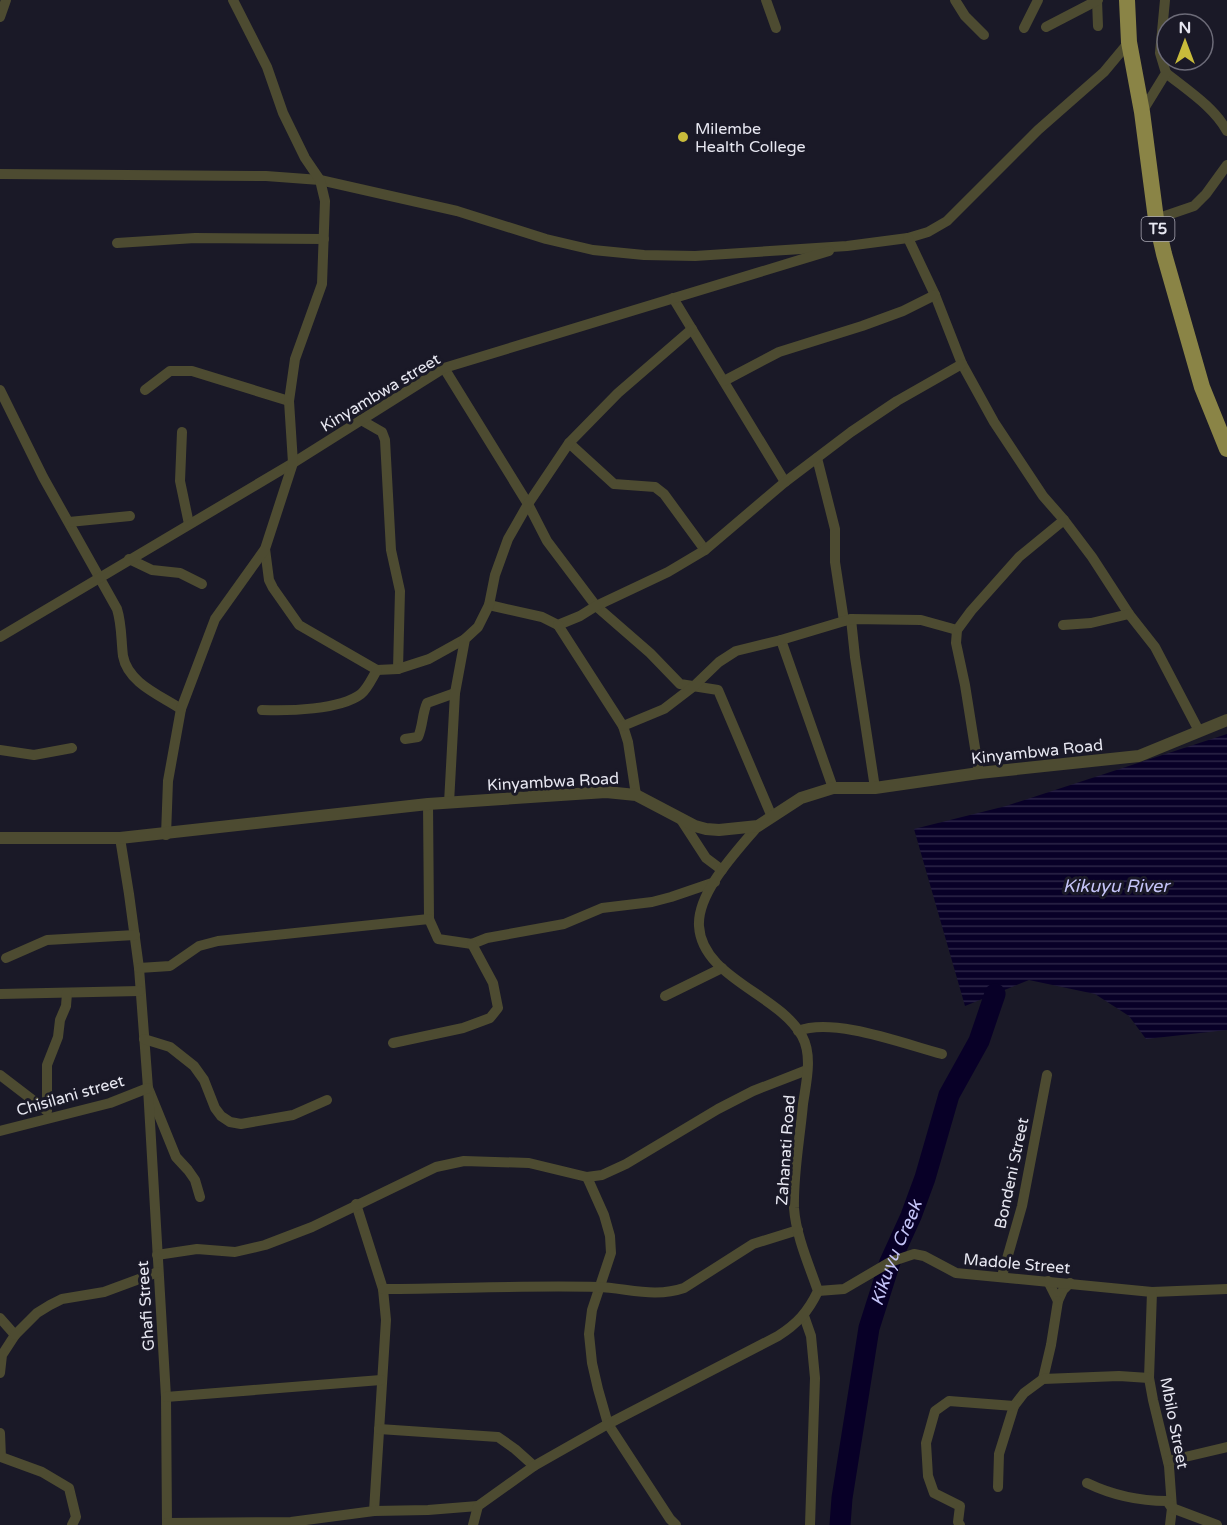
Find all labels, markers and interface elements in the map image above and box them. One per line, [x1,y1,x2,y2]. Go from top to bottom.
north arrow [1155,12,1215,72]
text: N [1179,18,1191,38]
place label: Milembe Health College [695,119,806,157]
marker: Milembe Health College [676,130,690,144]
road number: T5 [1142,217,1174,241]
street label: Kinyambwa street [317,349,444,436]
street label: Kinyambwa Road [970,735,1104,769]
street label: Kinyambwa Road [486,769,620,795]
water label: Kikuyu River [1063,875,1171,897]
street label: Chisilani street [14,1071,126,1121]
street label: Zahanati Road [772,1094,800,1206]
street label: Bondeni Street [990,1116,1034,1231]
water label: Kikuyu Creek [866,1196,927,1309]
street label: Madole Street [963,1249,1071,1279]
street label: Ghafi Street [133,1260,159,1352]
street label: Mbilo Street [1155,1376,1193,1471]

